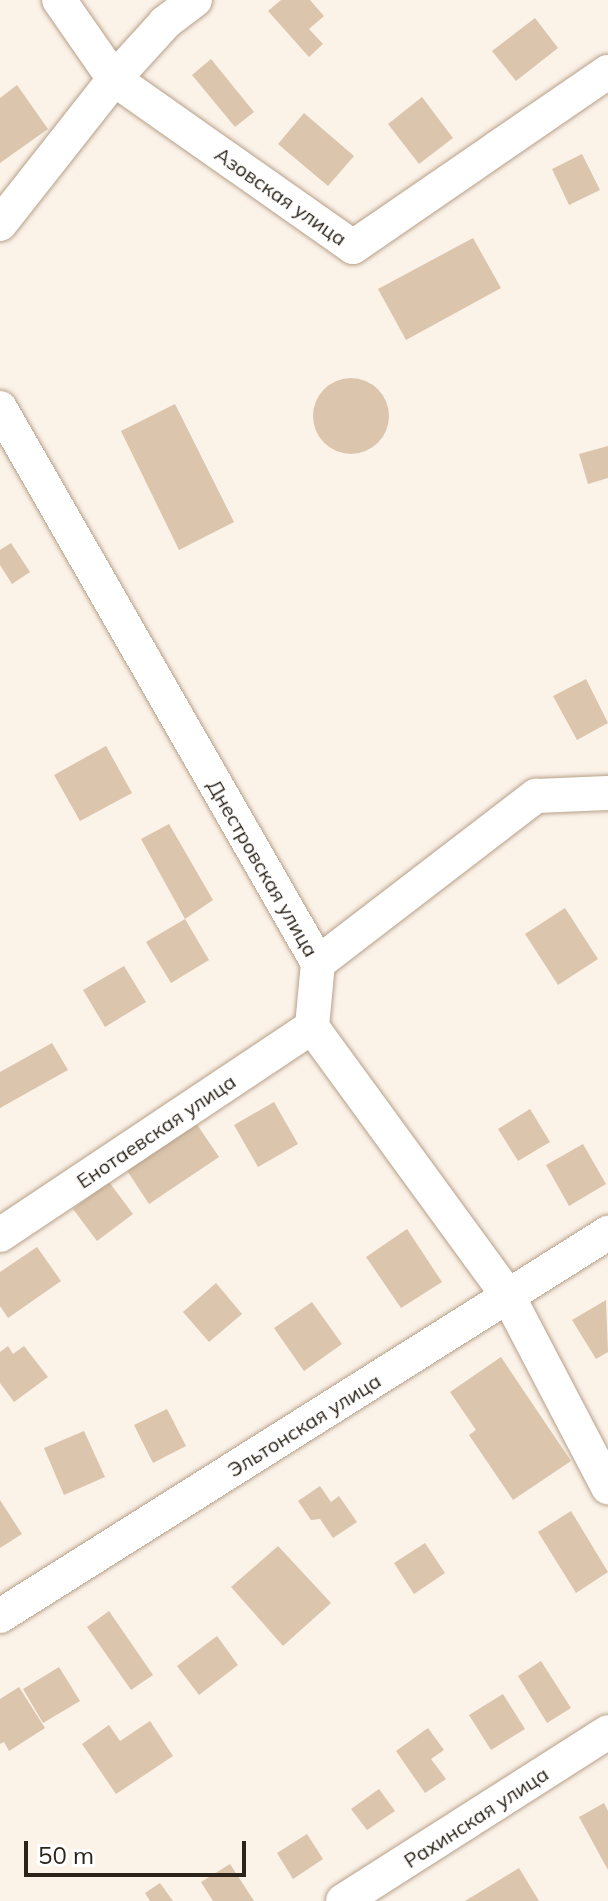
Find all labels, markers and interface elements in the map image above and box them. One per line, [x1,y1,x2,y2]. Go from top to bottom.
street label: Азовская улица [211,142,351,250]
street label: Днестровская улица [202,775,324,961]
street label: Енотаевская улица [72,1069,240,1193]
street label: Эльтонская улица [223,1368,385,1482]
street label: Рахинская улица [399,1761,553,1873]
scale bar [28,1825,250,1875]
text: 50 m [38,1840,94,1870]

